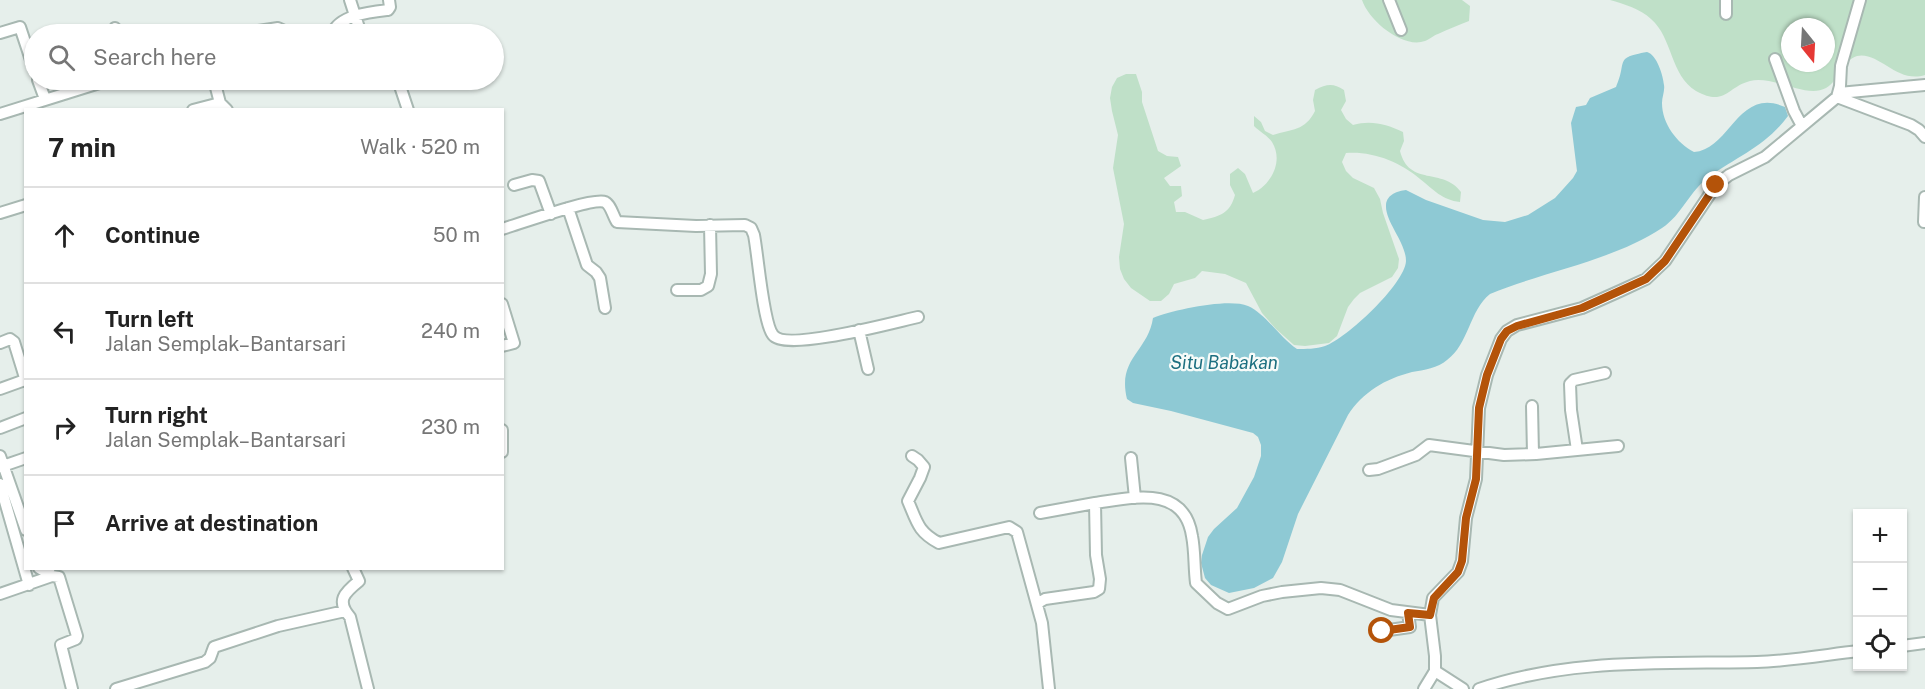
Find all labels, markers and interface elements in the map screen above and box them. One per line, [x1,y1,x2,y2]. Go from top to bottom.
north arrow [1781,18,1835,72]
search box [24,24,504,90]
icon: search [45,41,78,74]
text: Search here [93,44,217,70]
text: 7 min [48,132,116,163]
text: Walk · 520 m [360,135,480,159]
route end [1702,171,1728,197]
icon: ahead [48,219,81,252]
text: Continue [105,222,200,248]
text: 50 m [433,223,480,247]
text: Turn left [105,306,194,332]
icon: left [48,315,81,348]
text: 240 m [421,319,480,343]
text: Jalan Semplak–Bantarsari [105,332,346,356]
water label: Situ Babakan [1170,352,1278,373]
text: Turn right [105,402,208,428]
icon: right [48,411,81,444]
text: 230 m [421,415,480,439]
text: Jalan Semplak–Bantarsari [105,428,346,452]
icon: arrive [48,507,81,540]
map controls [1853,509,1907,671]
button: + [1853,509,1907,563]
text: Arrive at destination [105,510,318,536]
button: − [1853,563,1907,617]
route start [1368,617,1394,643]
button: locate [1853,617,1907,671]

